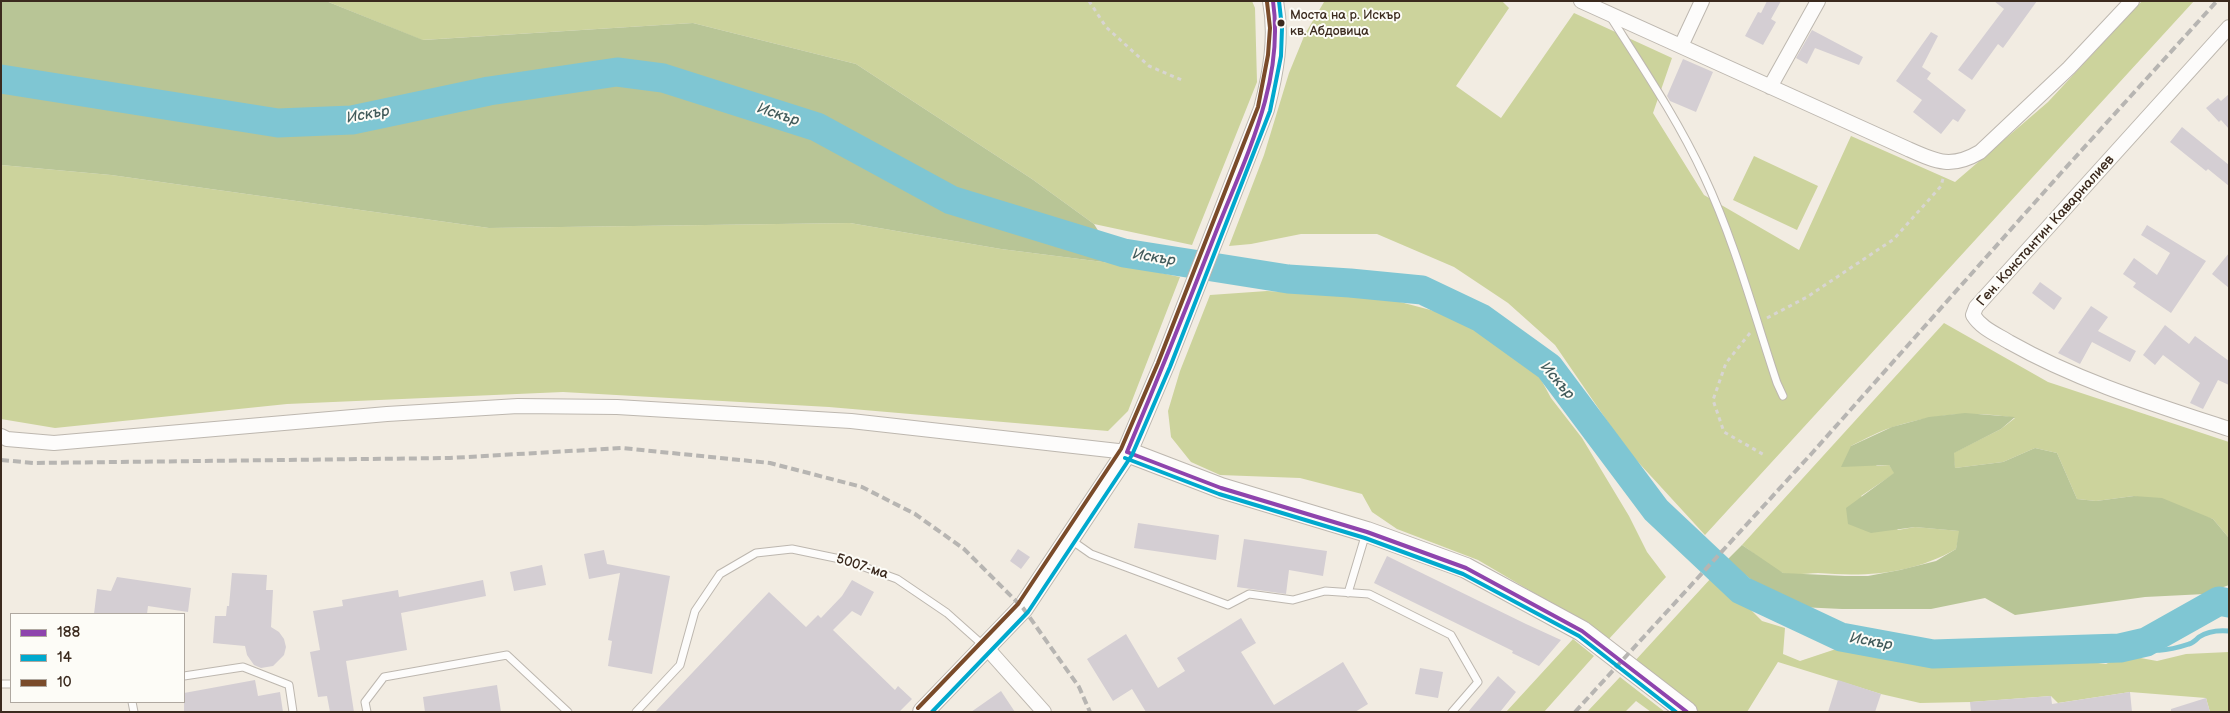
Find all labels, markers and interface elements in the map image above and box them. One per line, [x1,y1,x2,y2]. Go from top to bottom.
place label: Моста на р. Искър кв. Абдовица [1290,8,1401,39]
marker: Моста на р. Искър кв. Абдовица [1276,18,1286,28]
water label: Искър [755,100,801,130]
water label: Искър [345,102,391,128]
street label: Ген. Константин Каварналиев [1974,152,2118,310]
water label: Искър [1131,246,1177,270]
water label: Искър [1536,359,1578,403]
street label: 5007-ма [834,551,890,583]
legend [10,613,185,703]
text: 188 [57,623,80,642]
water label: Искър [1848,629,1894,655]
text: 14 [57,648,72,667]
text: 10 [57,673,72,692]

